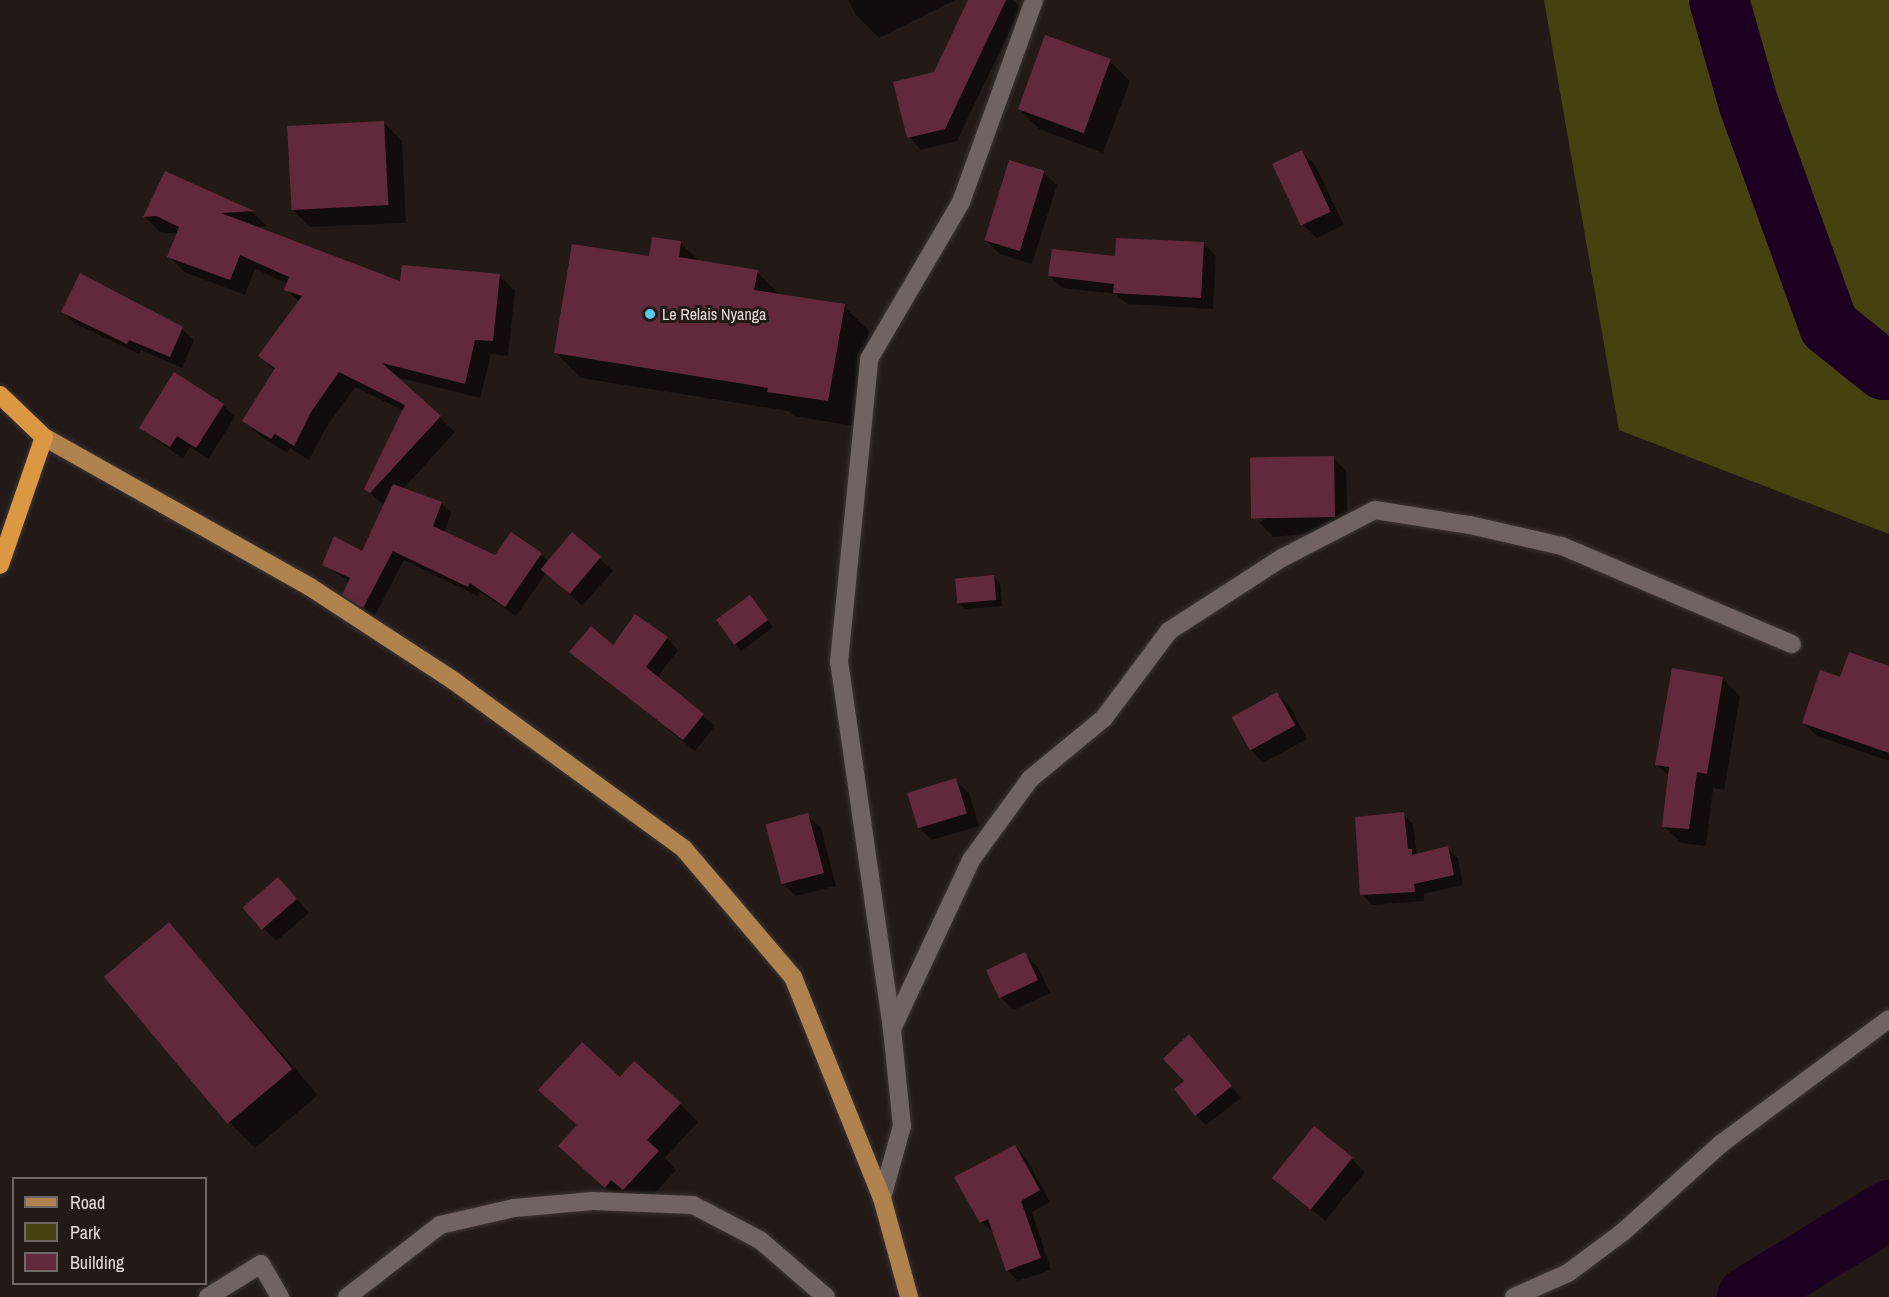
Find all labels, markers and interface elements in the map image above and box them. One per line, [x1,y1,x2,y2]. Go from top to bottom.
place label: Le Relais Nyanga [662,304,766,324]
marker: Le Relais Nyanga [643,307,657,321]
legend [12,1177,207,1285]
text: Road [70,1190,105,1215]
text: Park [70,1220,100,1245]
text: Building [70,1250,124,1275]

